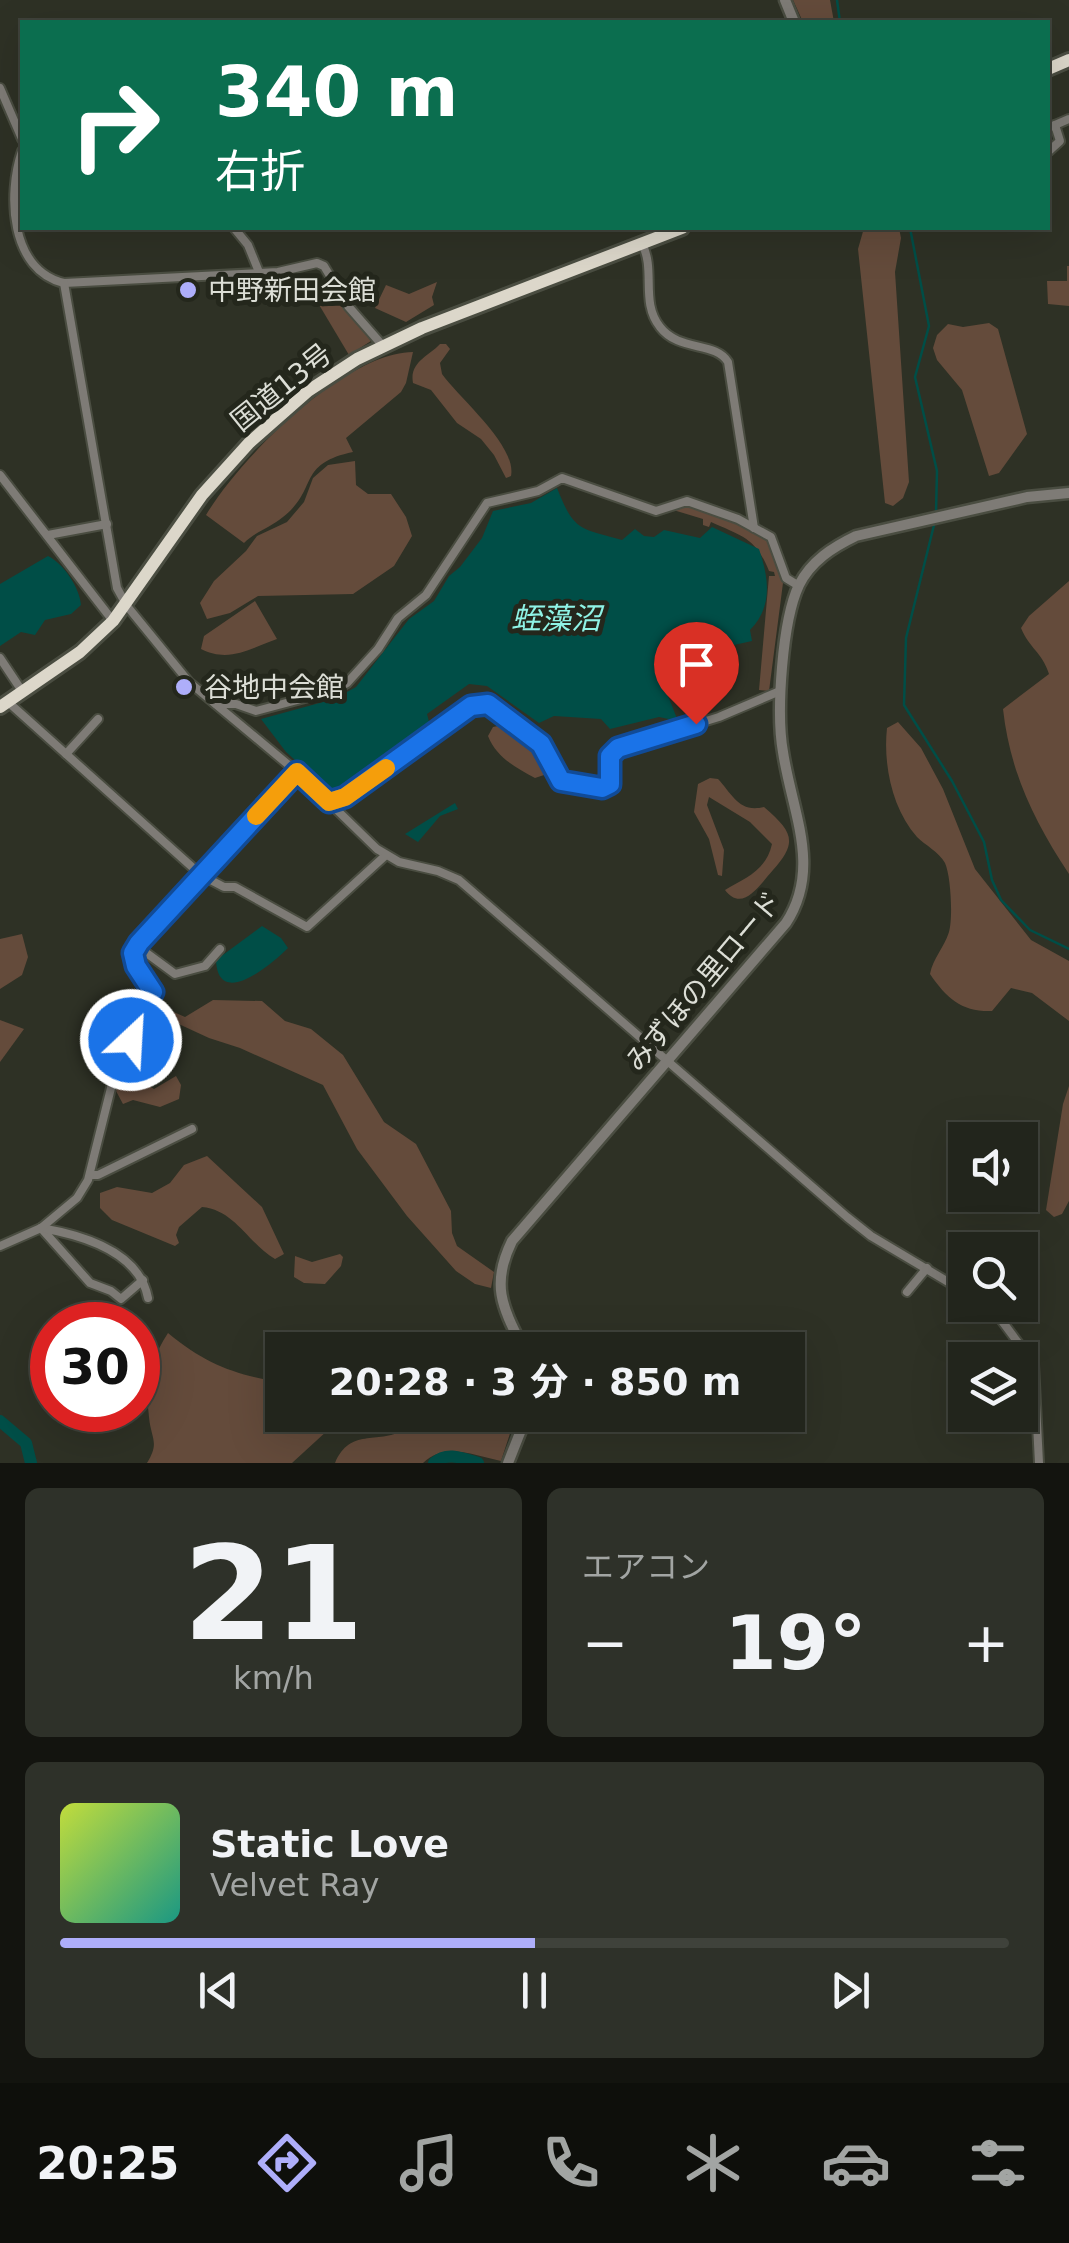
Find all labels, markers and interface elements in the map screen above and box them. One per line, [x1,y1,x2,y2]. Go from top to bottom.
text: 340 m [215,51,458,133]
icon: right [50,60,180,190]
text: 右折 [215,145,305,198]
place label: 中野新田会館 [208,274,376,307]
marker: 中野新田会館 [177,279,199,301]
street label: 国道13号 [224,337,338,438]
water label: 蛭藻沼 [511,601,605,636]
pin [654,622,739,725]
icon: arrive [669,637,724,692]
place label: 谷地中会館 [204,671,344,704]
marker: 谷地中会館 [173,676,195,698]
street label: みずほの里ロード [619,885,788,1078]
position arrow [79,988,183,1092]
map controls [948,1122,1038,1432]
button: sound [948,1122,1038,1212]
button: search [948,1232,1038,1322]
speed limit sign: 30 [30,1302,160,1432]
button: layers [948,1342,1038,1432]
text: 20:28 · 3 分 · 850 m [329,1360,741,1404]
text: 21 [183,1518,364,1670]
text: エアコン [582,1548,710,1586]
text: 19° [725,1599,866,1687]
text: − [582,1611,628,1675]
text: + [963,1611,1009,1675]
text: km/h [233,1659,314,1697]
text: Static Love [210,1822,449,1866]
text: Velvet Ray [210,1866,379,1904]
icon: previous [191,1963,246,2018]
icon: pause [507,1963,562,2018]
icon: next [823,1963,878,2018]
icon: directions [252,2128,322,2198]
icon: music [394,2128,464,2198]
icon: phone [536,2128,606,2198]
icon: climate [678,2128,748,2198]
icon: car [821,2128,891,2198]
icon: filters [963,2128,1033,2198]
text: 20:25 [36,2137,179,2190]

